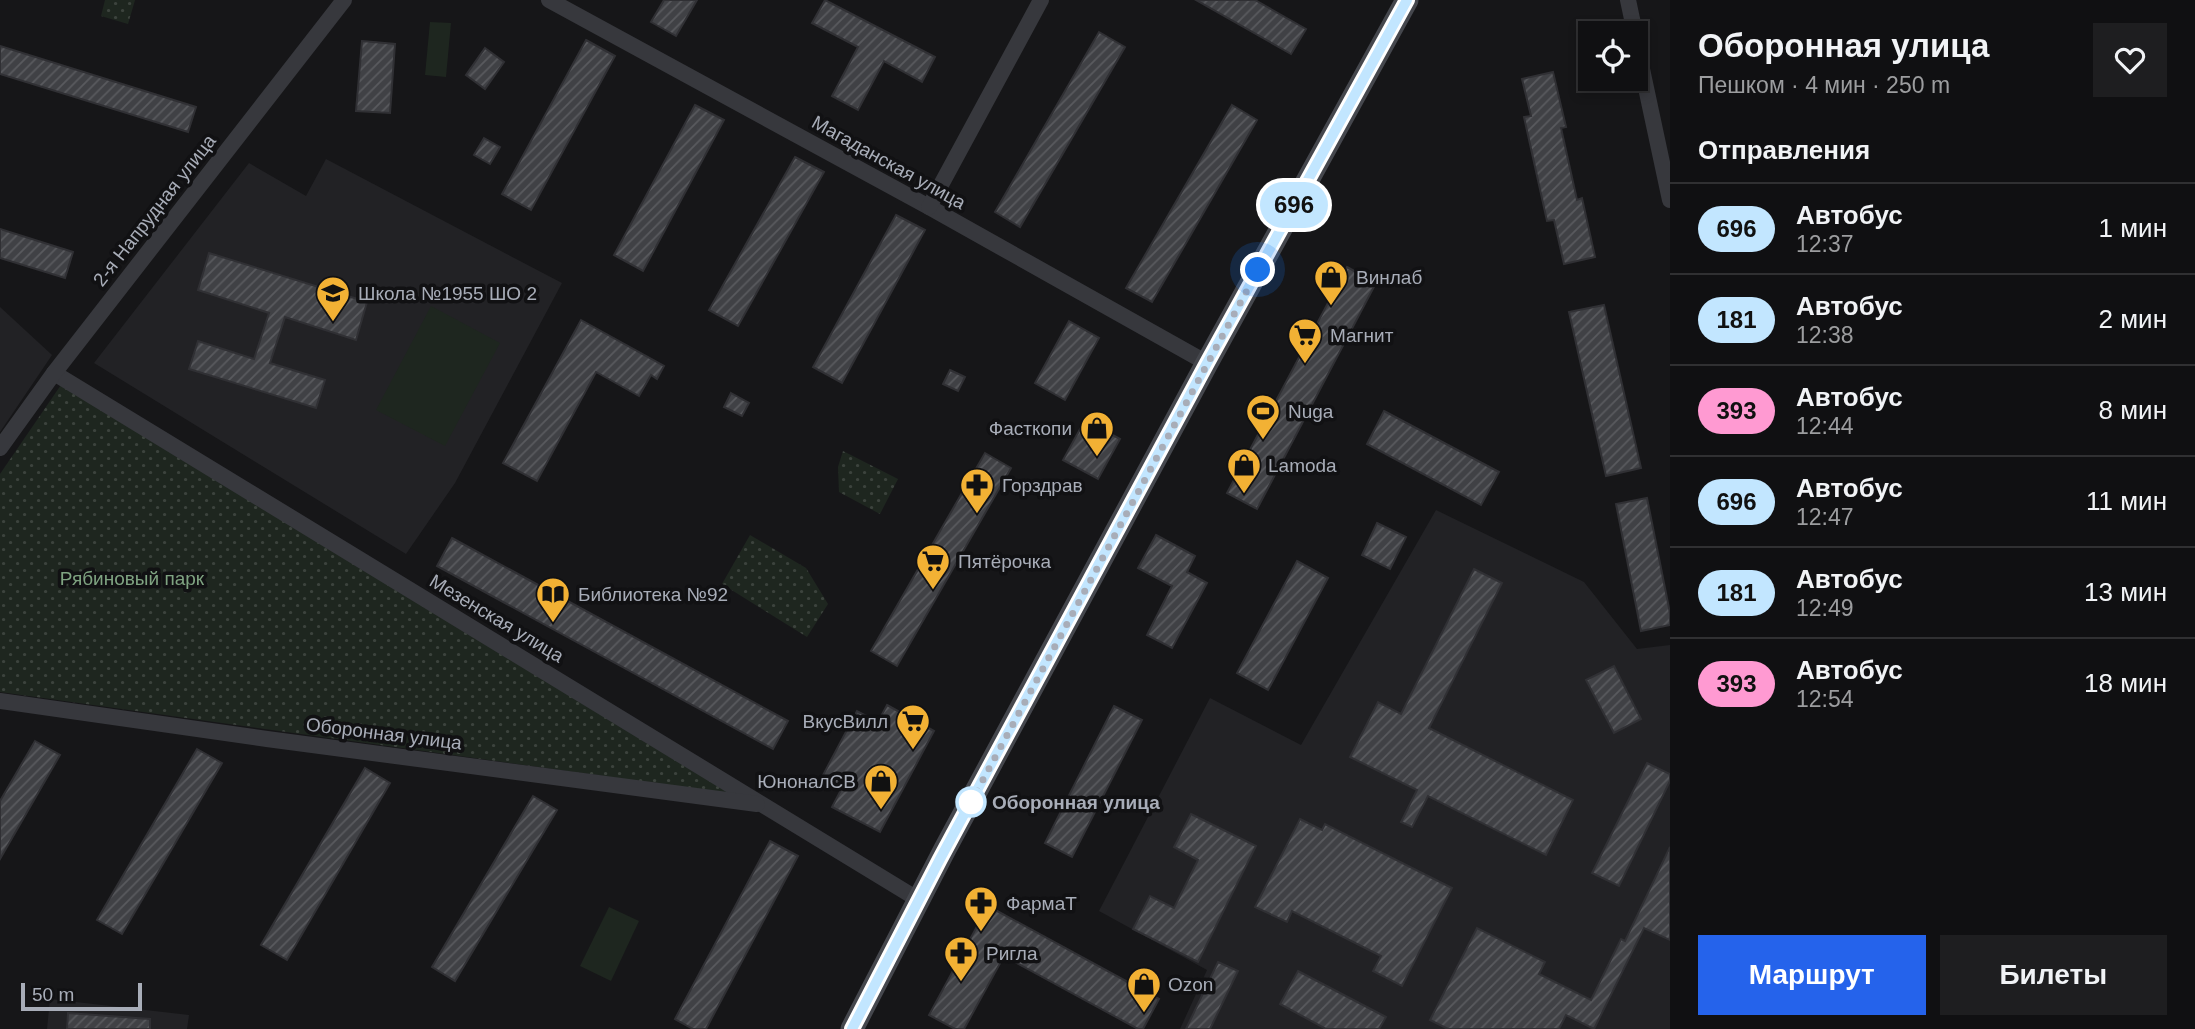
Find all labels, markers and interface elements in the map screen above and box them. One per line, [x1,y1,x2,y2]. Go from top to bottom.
map controls [1578,21,1648,91]
button: locate [1578,21,1648,91]
button: heart [2093,23,2167,97]
text: Оборонная улица [1698,27,1989,64]
text: Пешком · 4 мин · 250 m [1698,72,1950,98]
street label: Магаданская улица [808,111,970,214]
street label: 2-я Напрудная улица [89,130,220,290]
text: Отправления [1698,135,1870,165]
line badge: 696 [1254,182,1334,228]
text: 696 [1274,191,1314,218]
text: Автобус [1796,200,1903,230]
text: 1 мин [2099,213,2167,243]
text: 696 [1716,215,1757,242]
text: 12:37 [1796,231,1854,257]
your location [1240,252,1275,287]
shop icon: Винлаб [1312,258,1350,307]
place label: Винлаб [1356,267,1422,288]
school or university icon: Школа №1955 ШО 2 [314,274,352,323]
place label: Школа №1955 ШО 2 [358,283,537,304]
text: Автобус [1796,291,1903,321]
text: 2 мин [2099,304,2167,334]
text: 181 [1716,306,1757,333]
supermarket icon: Магнит [1286,316,1324,365]
text: 12:38 [1796,322,1854,348]
place label: Магнит [1330,325,1394,346]
text: Автобус [1796,382,1903,412]
sports icon: Nuga [1244,392,1282,441]
text: 8 мин [2099,395,2167,425]
text: 393 [1716,397,1757,424]
place label: Nuga [1288,401,1334,422]
shop icon: Фасткопи [1078,409,1116,458]
text: 12:44 [1796,413,1854,439]
place label: Фасткопи [989,418,1072,439]
shop icon: Lamoda [1225,446,1263,495]
place label: Lamoda [1268,455,1337,476]
pharmacy icon: Горздрав [958,466,996,515]
text: Автобус [1796,473,1903,503]
place label: Горздрав [1002,475,1083,496]
text: 11 мин [2086,486,2167,516]
text: 696 [1716,488,1757,515]
text: 12:47 [1796,504,1854,530]
supermarket icon: Пятёрочка [914,542,952,591]
place label: Пятёрочка [958,551,1052,572]
text: Автобус [1796,564,1903,594]
park label: Рябиновый парк [60,568,205,589]
street label: Мезенская улица [426,570,568,667]
library icon: Библиотека №92 [534,575,572,624]
text: 13 мин [2084,577,2167,607]
text: 181 [1716,579,1757,606]
place label: Библиотека №92 [578,584,728,605]
text: 12:49 [1796,595,1854,621]
text: Автобус [1796,655,1903,685]
text: 18 мин [2084,668,2167,698]
text: 393 [1716,670,1757,697]
text: 12:54 [1796,686,1854,712]
supermarket icon: ВкусВилл [894,702,932,751]
place label: ВкусВилл [803,711,888,732]
street label: Оборонная улица [305,714,463,754]
shop icon: ЮноналСВ [862,762,900,811]
place label: ЮноналСВ [757,771,856,792]
marker: Оборонная улица [956,787,986,817]
place label: Оборонная улица [992,792,1160,813]
pharmacy icon: ФармаТ [962,884,1000,933]
place label: ФармаТ [1006,893,1077,914]
pharmacy icon: Ригла [942,934,980,983]
button: Маршрут [1698,935,1926,1015]
button: Билеты [1940,935,2167,1015]
place label: Ригла [986,943,1038,964]
shop icon: Ozon [1125,965,1163,1014]
place label: Ozon [1168,974,1213,995]
scale bar [21,980,142,1012]
text: 50 m [32,984,74,1005]

